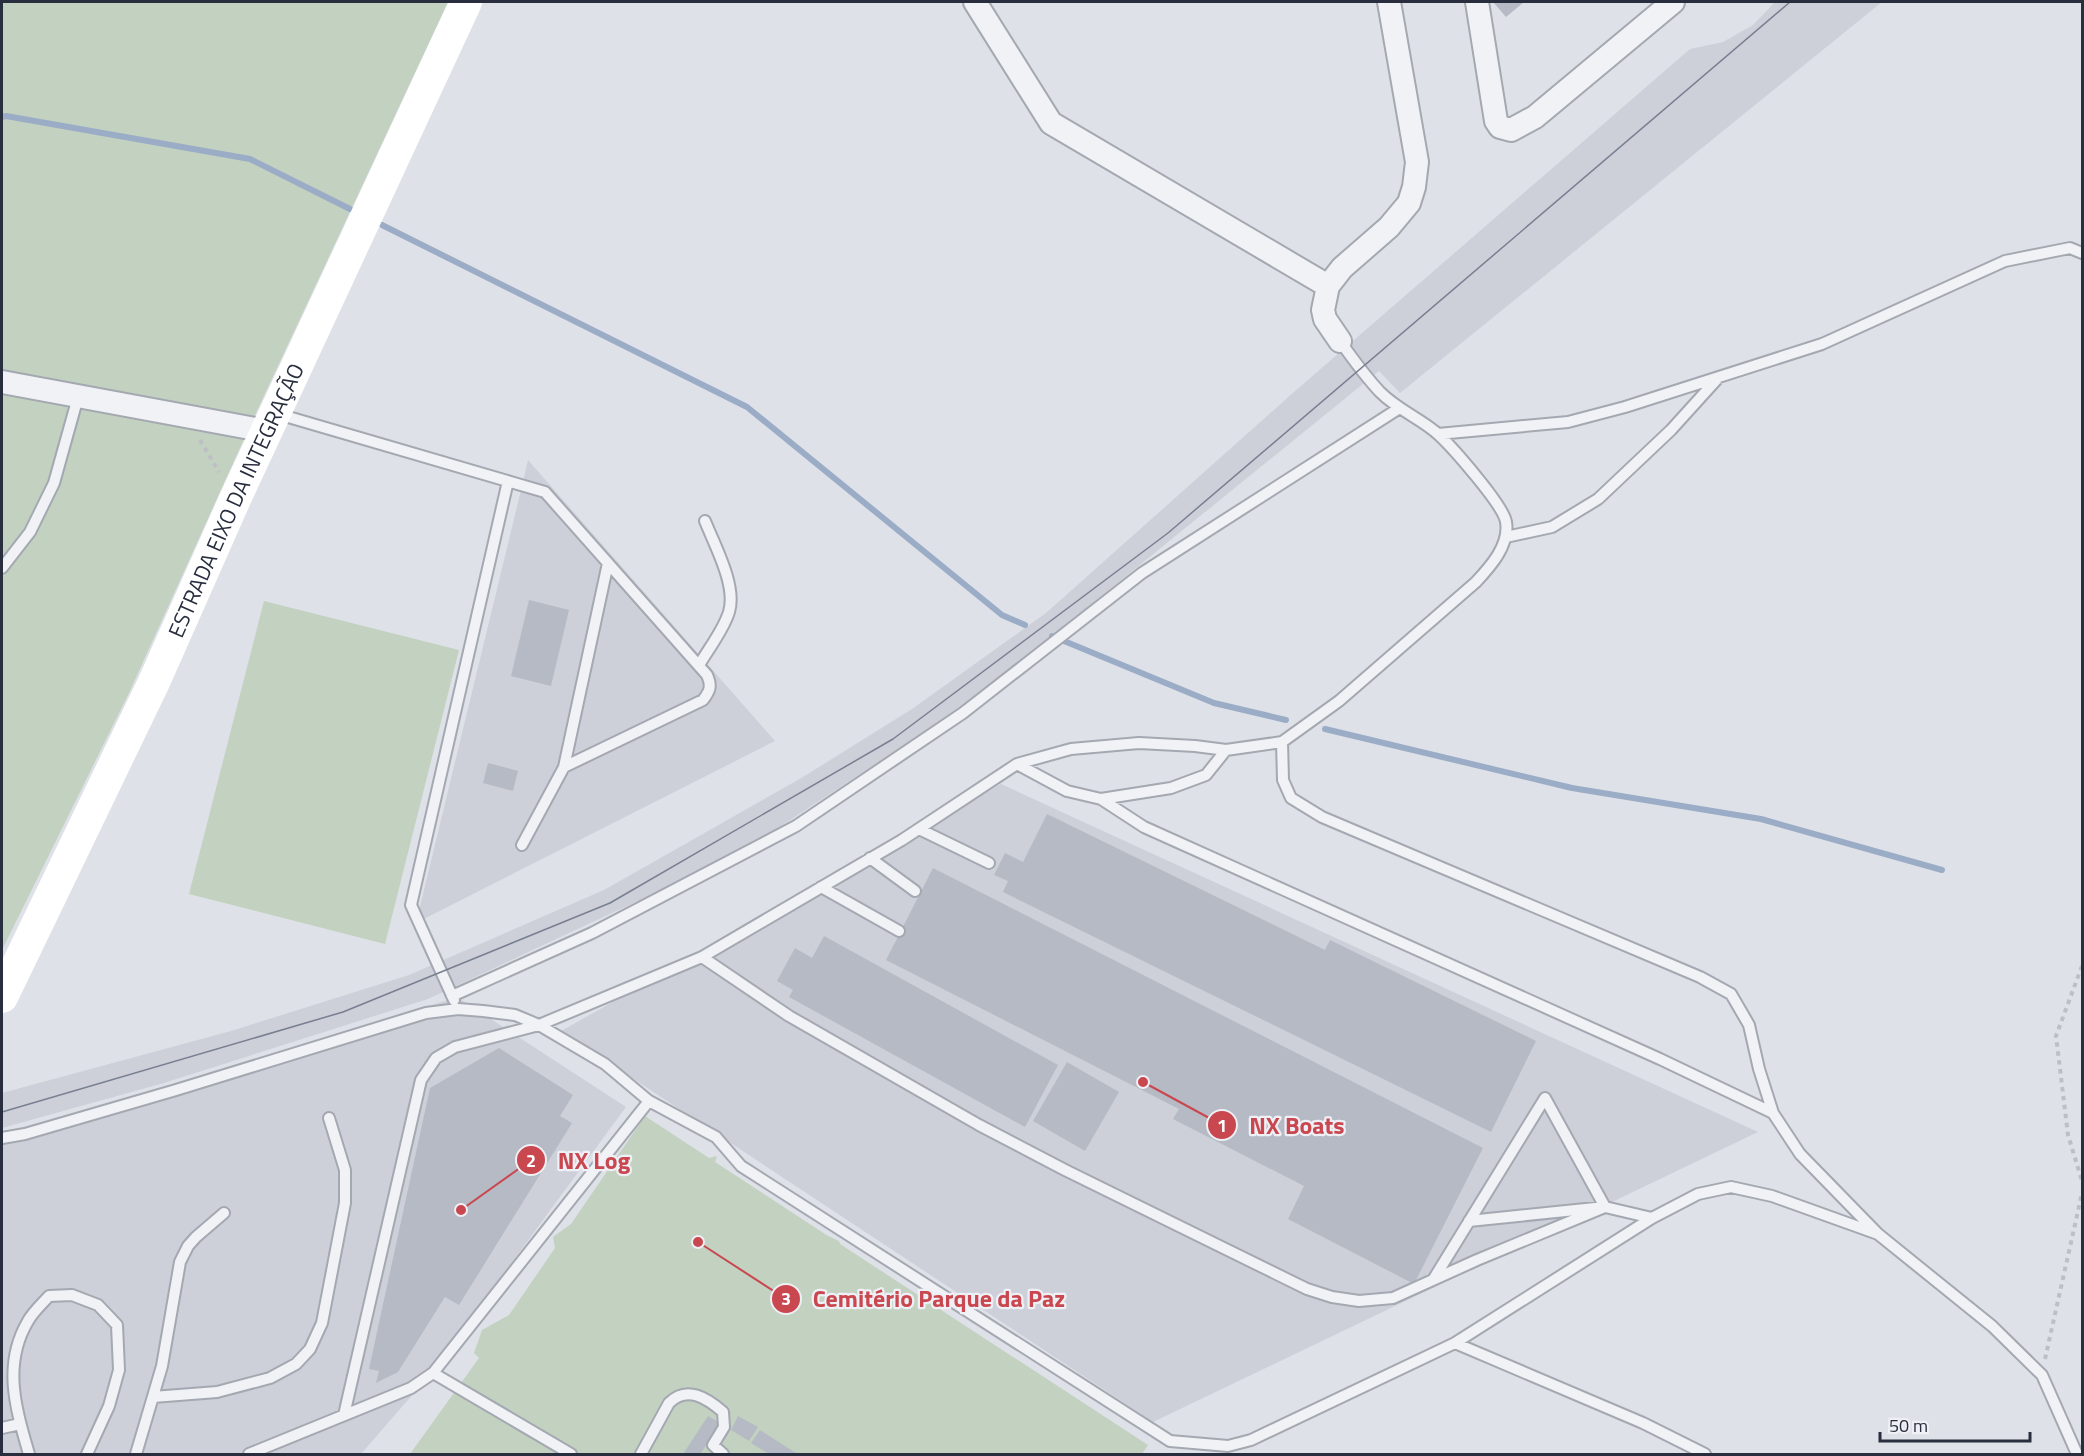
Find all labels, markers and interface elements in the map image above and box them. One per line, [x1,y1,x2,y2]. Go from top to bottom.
street label: ESTRADA EIXO DA INTEGRAÇÃO [159,358,313,643]
callout: NX Boats [1207,1104,1357,1146]
text: NX Boats [1249,1107,1345,1143]
text: 1 [1217,1112,1227,1139]
callout: NX Log [516,1139,643,1181]
text: NX Log [558,1142,630,1178]
text: 2 [526,1147,536,1174]
callout: Cemitério Parque da Paz [771,1278,1077,1320]
text: Cemitério Parque da Paz [813,1280,1065,1316]
text: 3 [781,1285,791,1312]
scale bar [1880,1405,2030,1443]
text: 50 m [1889,1412,1928,1439]

